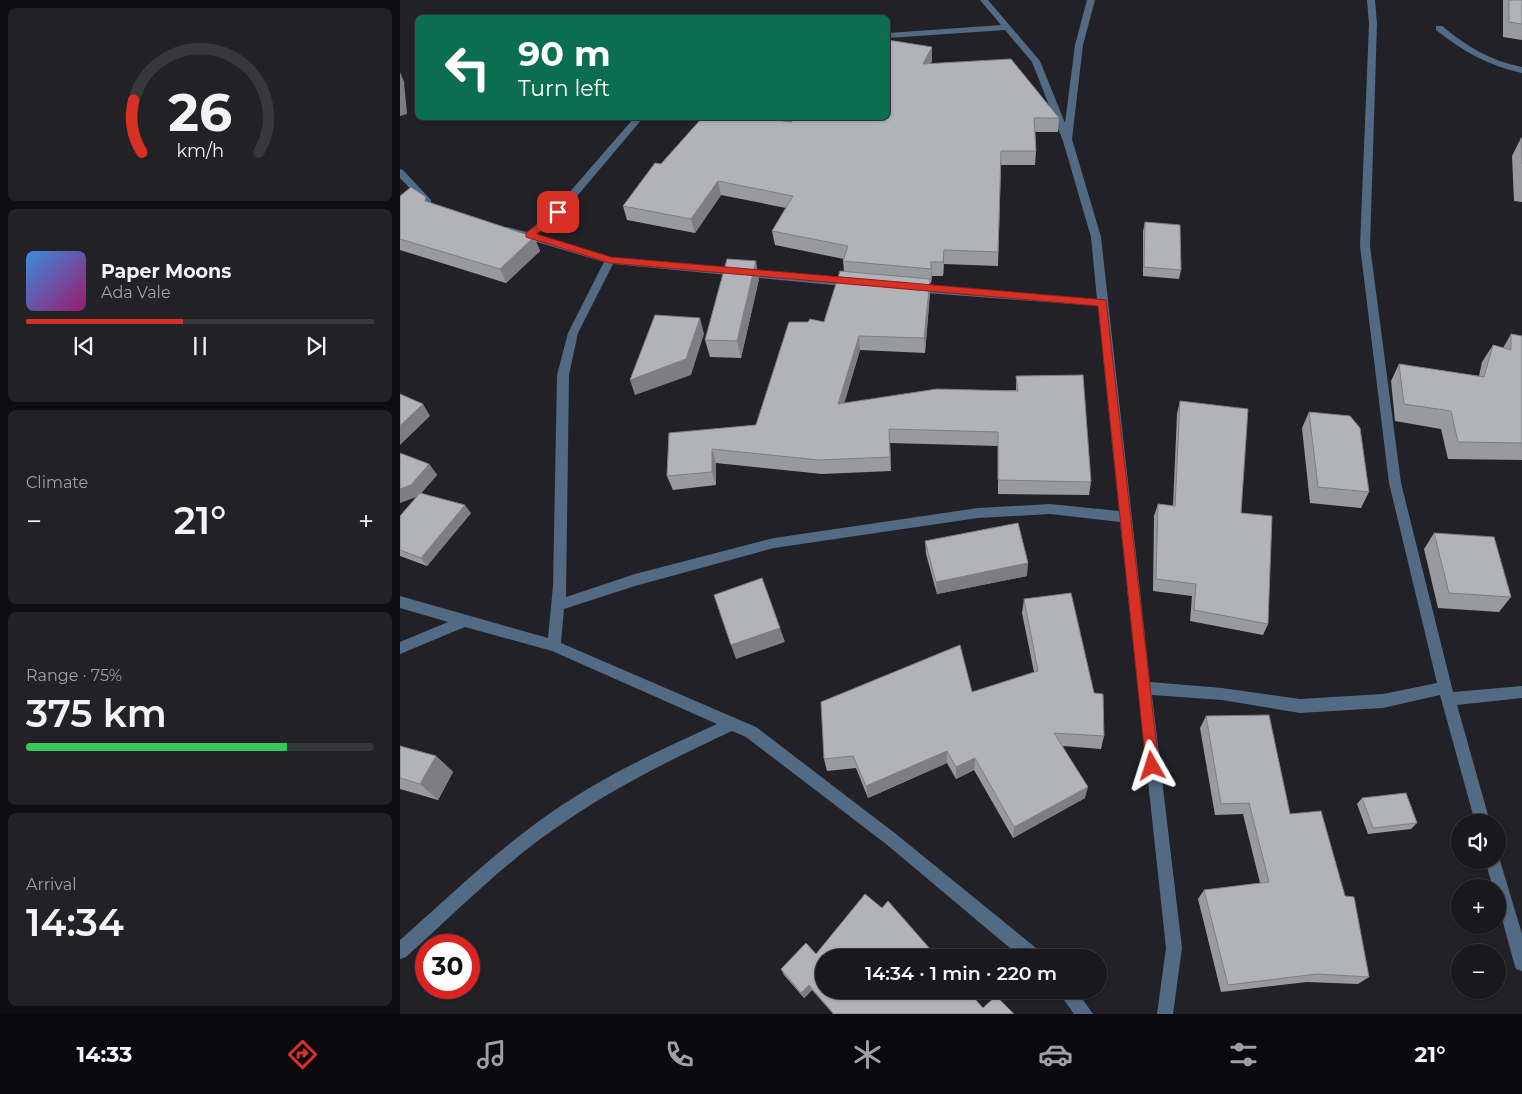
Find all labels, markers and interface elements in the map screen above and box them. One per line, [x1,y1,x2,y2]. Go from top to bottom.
text: 90 m [518,32,611,75]
icon: left [435,35,500,100]
text: Turn left [518,75,610,102]
text: 26 [168,81,232,144]
text: km/h [176,140,224,161]
pin [537,191,579,233]
icon: arrive [544,198,572,226]
text: Paper Moons [101,260,231,283]
text: Ada Vale [101,283,171,302]
icon: previous [70,332,98,360]
icon: pause [186,332,214,360]
icon: next [302,332,330,360]
text: Climate [26,473,88,492]
text: 21° [174,497,226,544]
text: − [26,504,42,538]
text: + [358,504,374,538]
text: Range · 75% [26,666,122,685]
text: 375 km [26,690,167,737]
position arrow [1125,739,1177,791]
map controls [1451,814,1506,999]
button: sound [1451,814,1506,869]
text: Arrival [26,875,76,894]
button: + [1451,879,1506,934]
text: 14:34 [26,899,124,946]
speed limit sign: 30 [415,934,480,999]
button: − [1451,944,1506,999]
text: 14:34 · 1 min · 220 m [865,962,1057,985]
icon: directions [285,1037,320,1072]
icon: music [474,1037,509,1072]
icon: phone [662,1037,697,1072]
icon: climate [850,1037,885,1072]
icon: car [1038,1037,1073,1072]
icon: filters [1226,1037,1261,1072]
text: 14:33 [77,1041,132,1068]
text: 21° [1415,1041,1445,1068]

